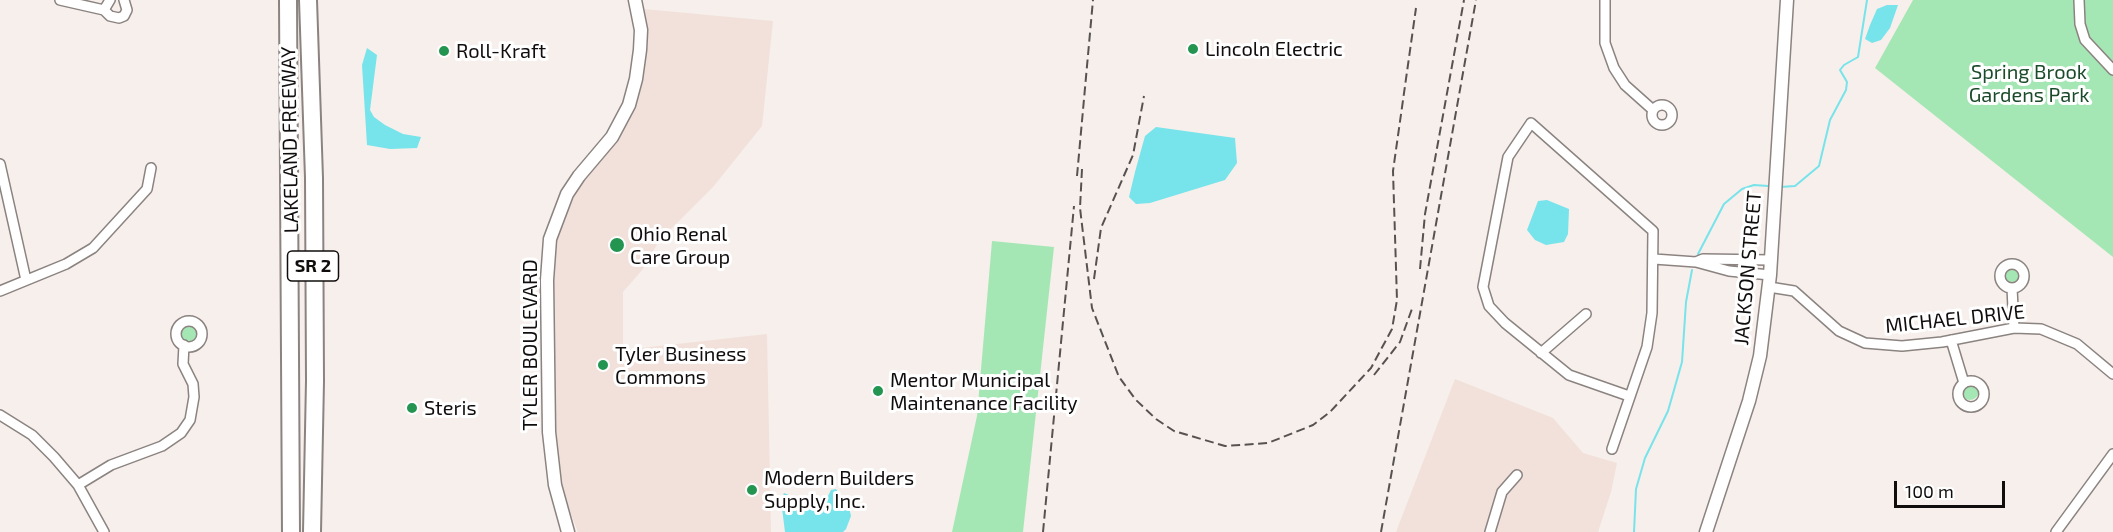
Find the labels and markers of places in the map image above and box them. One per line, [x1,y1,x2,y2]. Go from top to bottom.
place label: Lincoln Electric [1205,37,1343,61]
place label: Roll-Kraft [456,39,546,63]
marker: Lincoln Electric [1186,42,1200,56]
marker: Roll-Kraft [437,44,451,58]
place label: Ohio Renal Care Group [630,222,730,269]
marker: Ohio Renal Care Group [608,236,626,254]
place label: Tyler Business Commons [615,342,747,389]
marker: Tyler Business Commons [596,358,610,372]
place label: Mentor Municipal Maintenance Facility [890,368,1078,415]
marker: Mentor Municipal Maintenance Facility [871,384,885,398]
place label: Steris [424,396,477,420]
marker: Steris [405,401,419,415]
place label: Modern Builders Supply, Inc. [764,466,914,513]
marker: Modern Builders Supply, Inc. [745,483,759,497]

